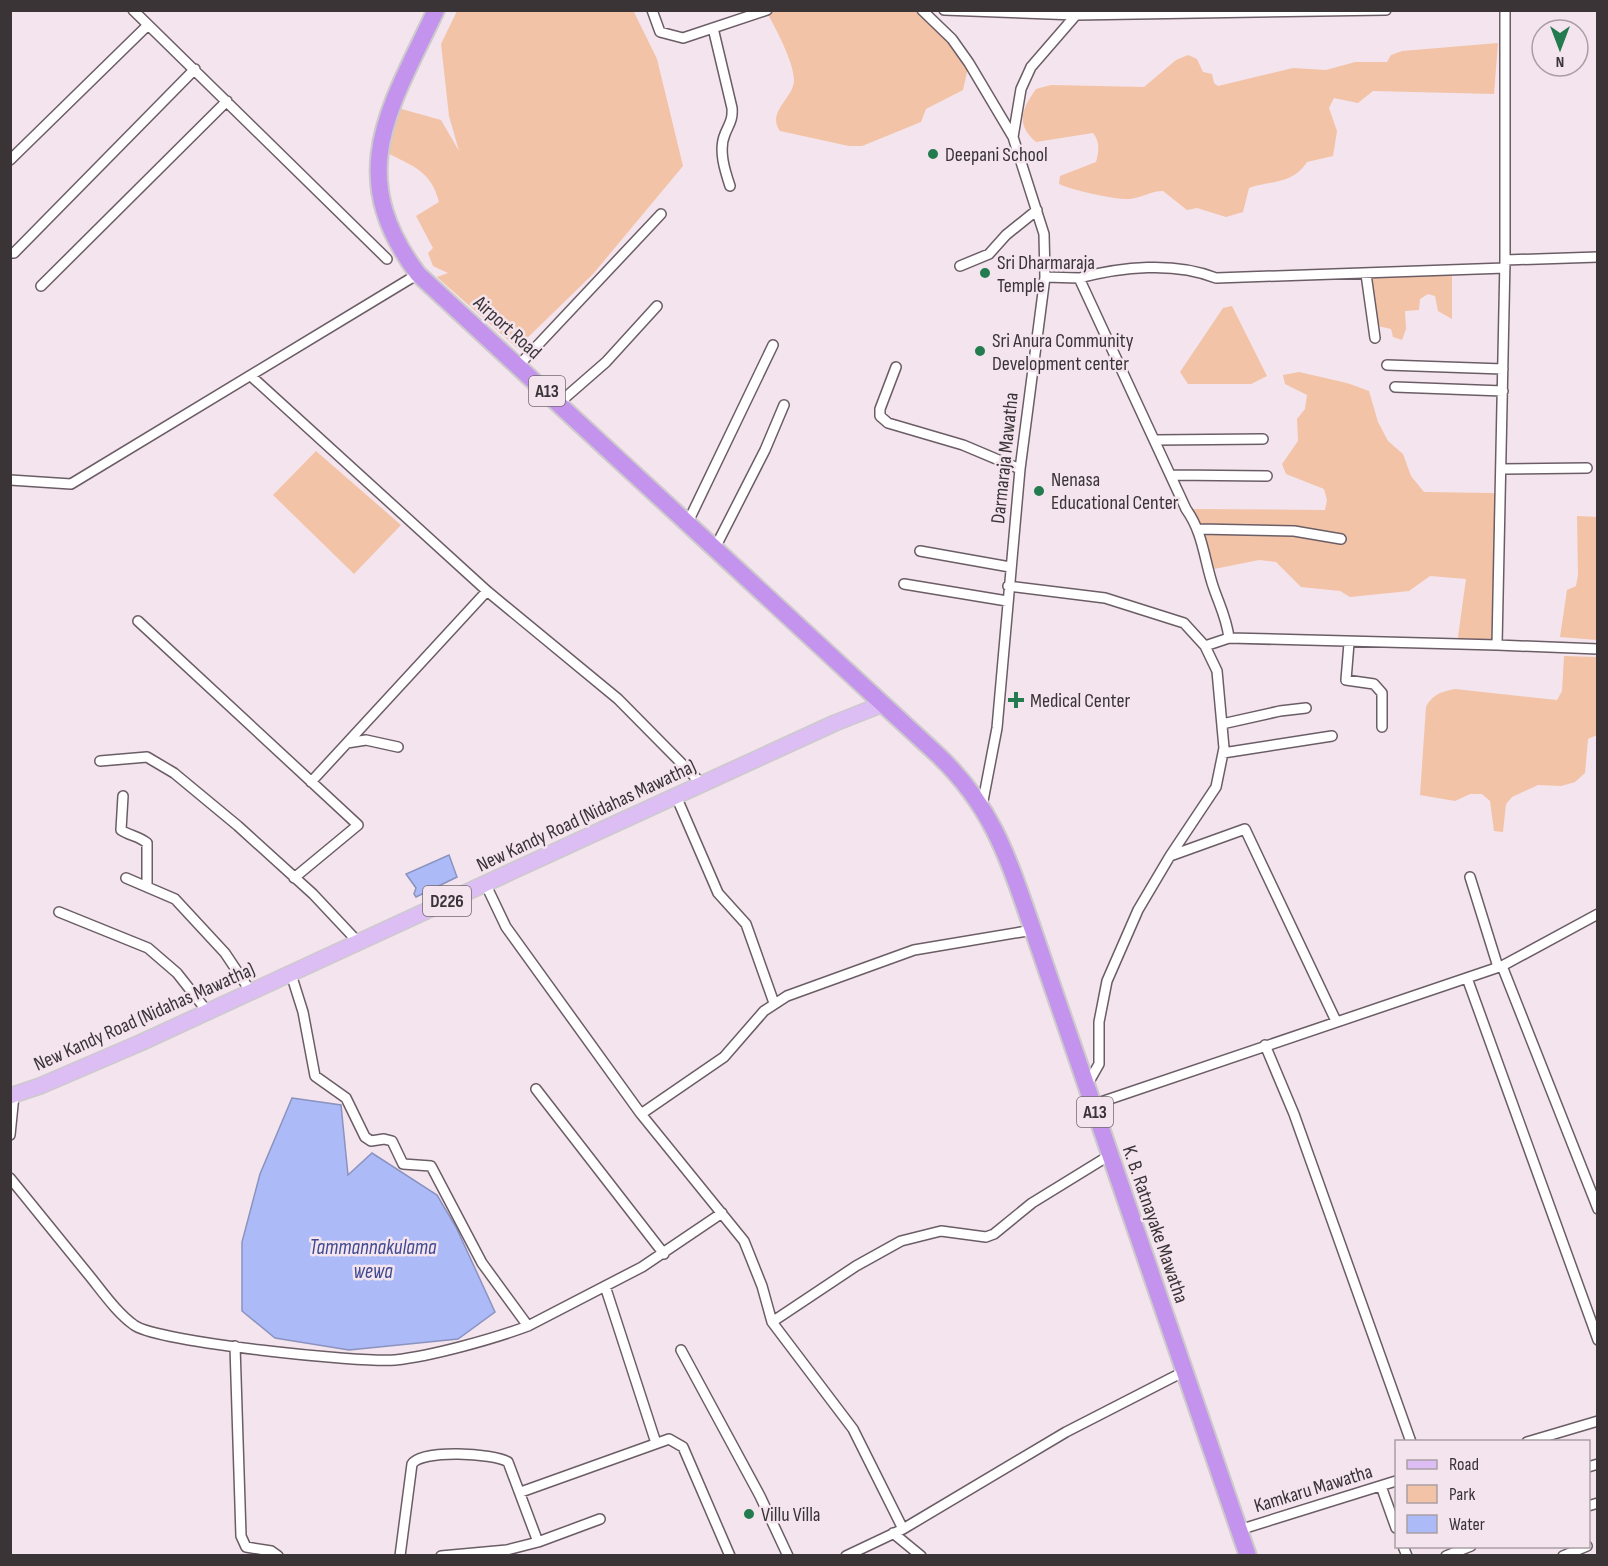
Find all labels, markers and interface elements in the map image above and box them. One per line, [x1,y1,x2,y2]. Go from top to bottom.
north arrow [1530,18,1590,78]
text: N [1556,52,1564,71]
place label: Deepani School [945,143,1048,167]
marker: Deepani School [926,147,940,161]
place label: Sri Dharmaraja Temple [997,251,1095,298]
marker: Sri Dharmaraja Temple [978,266,992,280]
street label: Airport Road [468,290,546,364]
place label: Sri Anura Community Development center [992,329,1134,376]
marker: Sri Anura Community Development center [973,344,987,358]
road number: A13 [529,376,565,406]
street label: Darmaraja Mawatha [986,391,1024,525]
place label: Nenasa Educational Center [1051,468,1179,515]
marker: Nenasa Educational Center [1032,484,1046,498]
place label: Medical Center [1030,689,1131,713]
marker: Medical Center [1007,691,1025,709]
street label: New Kandy Road (Nidahas Mawatha) [473,754,700,877]
road number: D226 [423,886,471,916]
street label: New Kandy Road (Nidahas Mawatha) [30,957,259,1077]
road number: A13 [1077,1097,1113,1127]
street label: K. B. Ratnayake Mawatha [1117,1142,1193,1306]
water label: Tammannakulama wewa [310,1235,437,1284]
legend [1395,1440,1590,1548]
text: Road [1449,1454,1479,1475]
street label: Kamkaru Mawatha [1251,1460,1375,1518]
text: Park [1449,1484,1475,1505]
place label: Villu Villa [761,1503,821,1527]
marker: Villu Villa [742,1507,756,1521]
text: Water [1449,1514,1485,1535]

